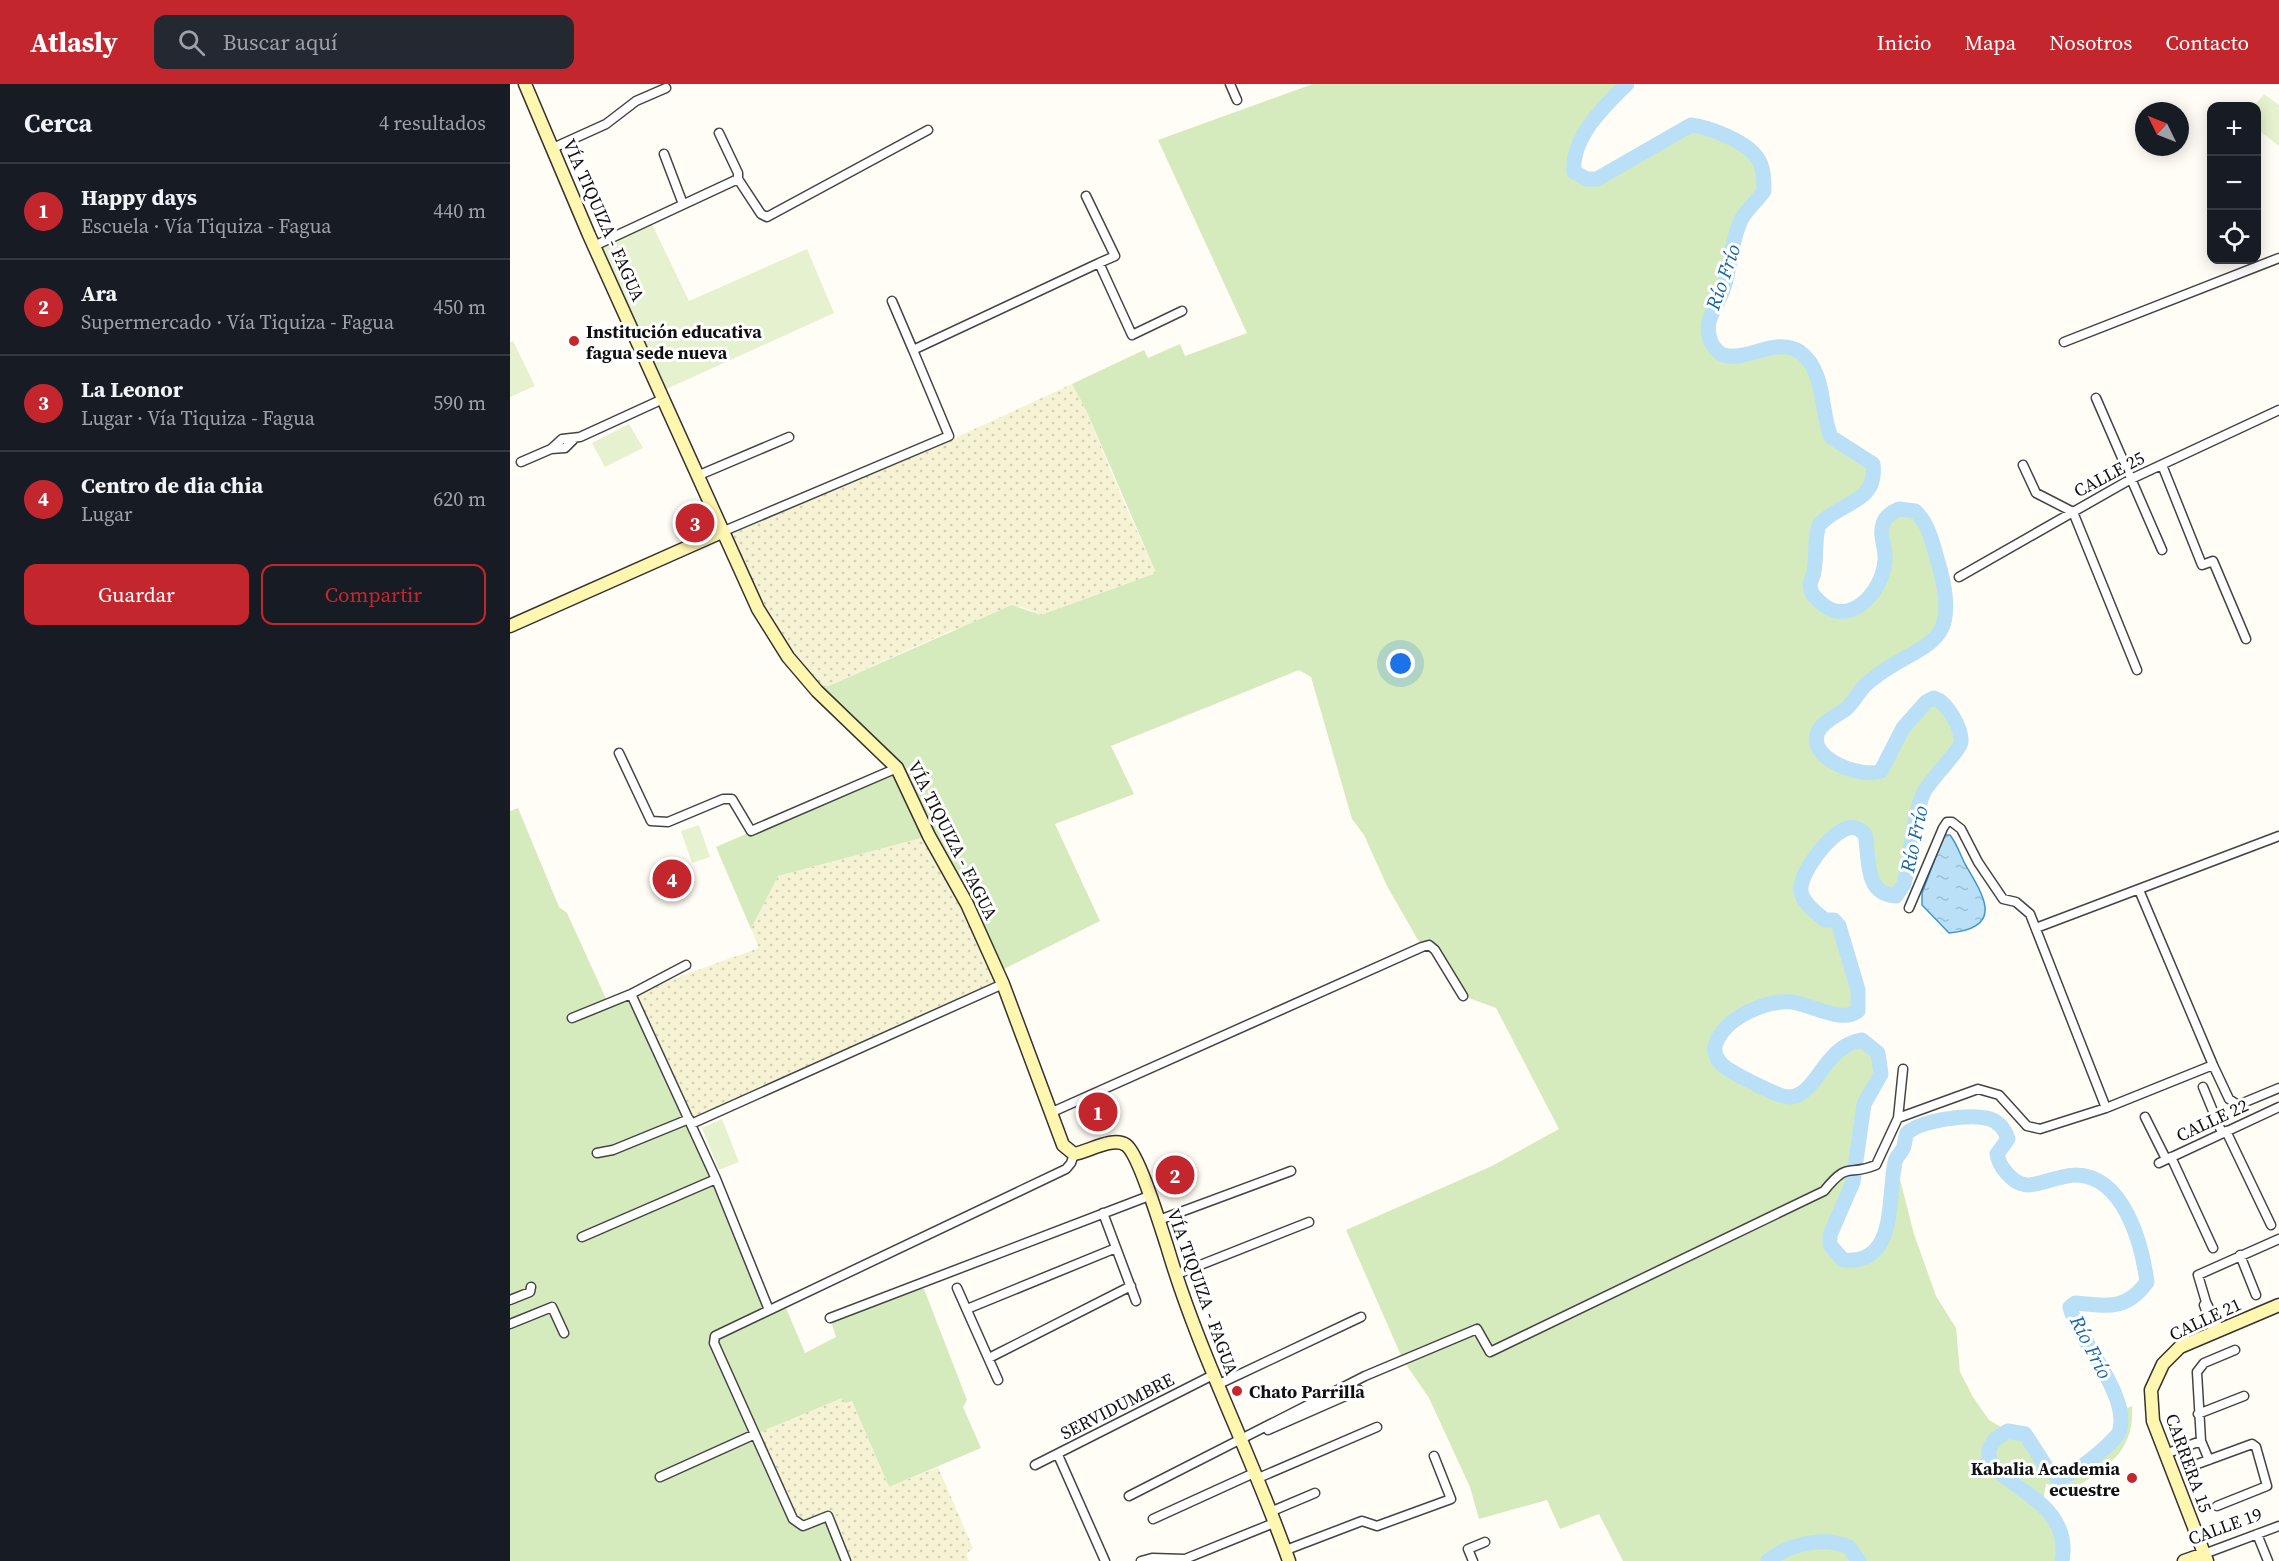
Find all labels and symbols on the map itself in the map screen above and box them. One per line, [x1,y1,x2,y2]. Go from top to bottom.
north arrow [2135,102,2189,156]
street label: VÍA TIQUIZA - FAGUA [557,135,651,305]
water label: Río Frío [1698,240,1747,315]
place label: Institución educativa fagua sede nueva [586,319,762,365]
marker: Institución educativa fagua sede nueva [567,334,581,348]
street label: CALLE 25 [2069,445,2149,503]
pin: 3 [676,500,714,546]
your location [1386,649,1415,678]
street label: VÍA TIQUIZA - FAGUA [902,756,1004,924]
water label: Río Frío [1893,803,1935,876]
pin: 4 [652,856,692,902]
pin: 1 [1078,1090,1118,1134]
street label: CALLE 22 [2172,1092,2252,1148]
pin: 2 [1156,1152,1194,1198]
street label: VÍA TIQUIZA - FAGUA [1161,1205,1245,1379]
street label: CALLE 21 [2165,1291,2245,1347]
water label: Río Frío [2063,1310,2119,1384]
street label: SERVIDUMBRE [1056,1367,1178,1445]
place label: Chato Parrilla [1249,1379,1365,1404]
marker: Chato Parrilla [1230,1384,1244,1398]
street label: CARRERA 15 [2160,1410,2218,1516]
place label: Kabalia Academia ecuestre [1971,1456,2120,1502]
marker: Kabalia Academia ecuestre [2125,1471,2139,1485]
street label: CALLE 19 [2185,1501,2265,1551]

